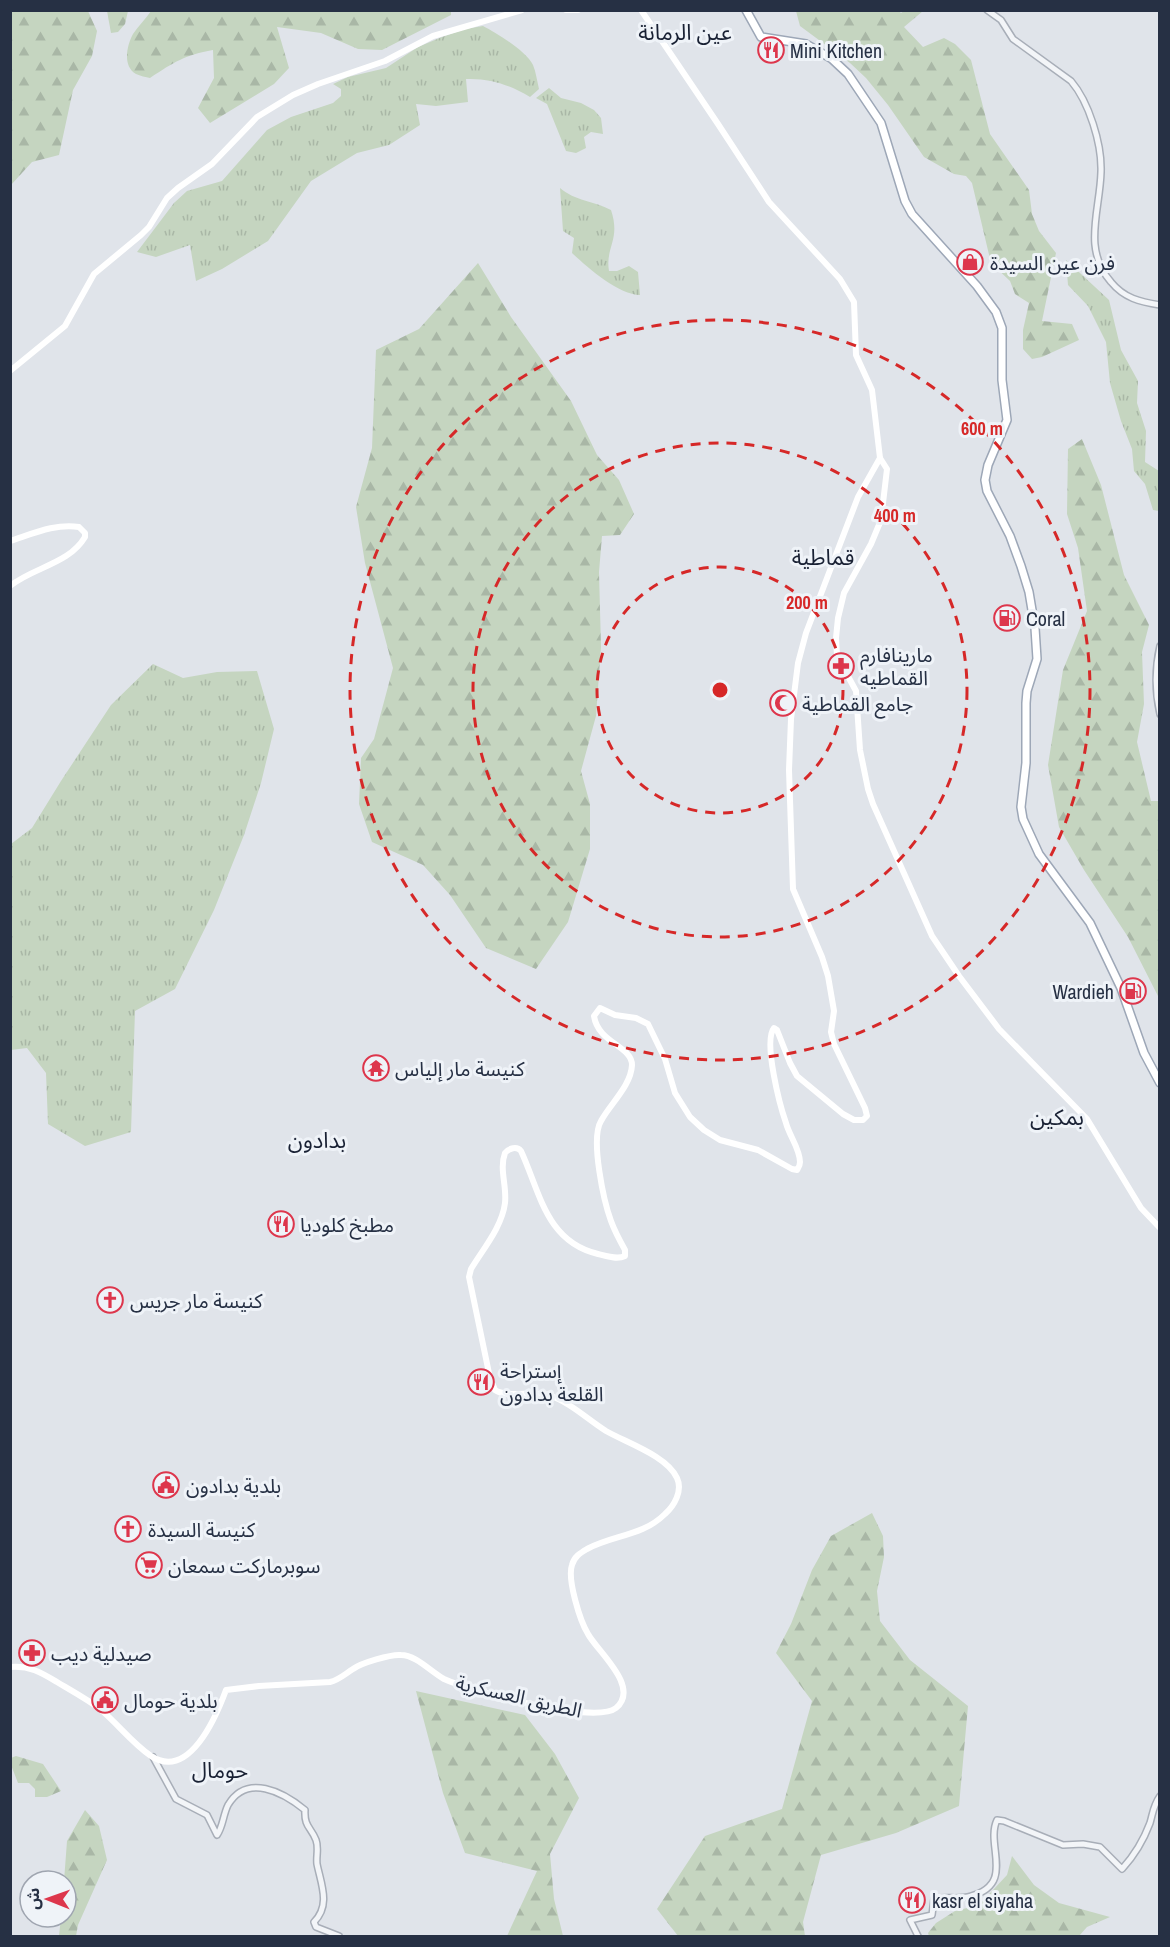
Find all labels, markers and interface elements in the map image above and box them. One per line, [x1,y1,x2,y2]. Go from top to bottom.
district label: عين الرمانة [638,17,732,47]
restaurant icon: Mini Kitchen [756,35,786,65]
place label: Mini Kitchen [790,37,882,64]
shop icon: فرن عين السيدة [955,247,985,277]
place label: فرن عين السيدة [990,249,1115,276]
text: 600 m [961,416,1003,441]
text: 400 m [874,503,916,528]
district label: قماطية [792,542,854,572]
text: 200 m [786,590,828,615]
fuel station icon: Coral [992,603,1022,633]
place label: Coral [1026,605,1065,632]
place label: مارينافارم القماطيه [860,641,933,691]
pharmacy icon: مارينافارم القماطيه [826,651,856,681]
centre of rings [710,680,730,700]
mosque icon: جامع القماطية [768,688,798,718]
place label: جامع القماطية [802,690,913,719]
fuel station icon: Wardieh [1118,976,1148,1006]
place label: Wardieh [1053,978,1114,1005]
temple icon: كنيسة مار إلياس [361,1053,391,1083]
place label: كنيسة مار إلياس [395,1055,525,1082]
district label: بمكين [1030,1102,1084,1132]
district label: بدادون [288,1125,346,1155]
restaurant icon: مطبخ كلوديا [266,1209,296,1239]
place label: مطبخ كلوديا [300,1211,394,1240]
church icon: كنيسة مار جريس [95,1285,125,1315]
place label: كنيسة مار جريس [130,1287,263,1314]
place label: إستراحة القلعة بدادون [500,1357,604,1407]
restaurant icon: إستراحة القلعة بدادون [466,1367,496,1397]
public building icon: بلدية بدادون [151,1470,181,1500]
place label: بلدية بدادون [186,1472,281,1499]
church icon: كنيسة السيدة [113,1514,143,1544]
place label: كنيسة السيدة [148,1516,256,1543]
supermarket icon: سوبرماركت سمعان [134,1550,164,1580]
place label: سوبرماركت سمعان [168,1552,320,1579]
pharmacy icon: صيدلية ديب [17,1638,47,1668]
place label: صيدلية ديب [51,1640,151,1667]
street label: الطريق العسكرية [453,1668,585,1724]
public building icon: بلدية حومال [90,1685,120,1715]
place label: بلدية حومال [124,1687,218,1714]
district label: حومال [192,1755,248,1785]
north arrow [18,1869,78,1929]
restaurant icon: kasr el siyaha [897,1885,927,1915]
place label: kasr el siyaha [932,1887,1033,1914]
text: ش [22,1888,44,1910]

